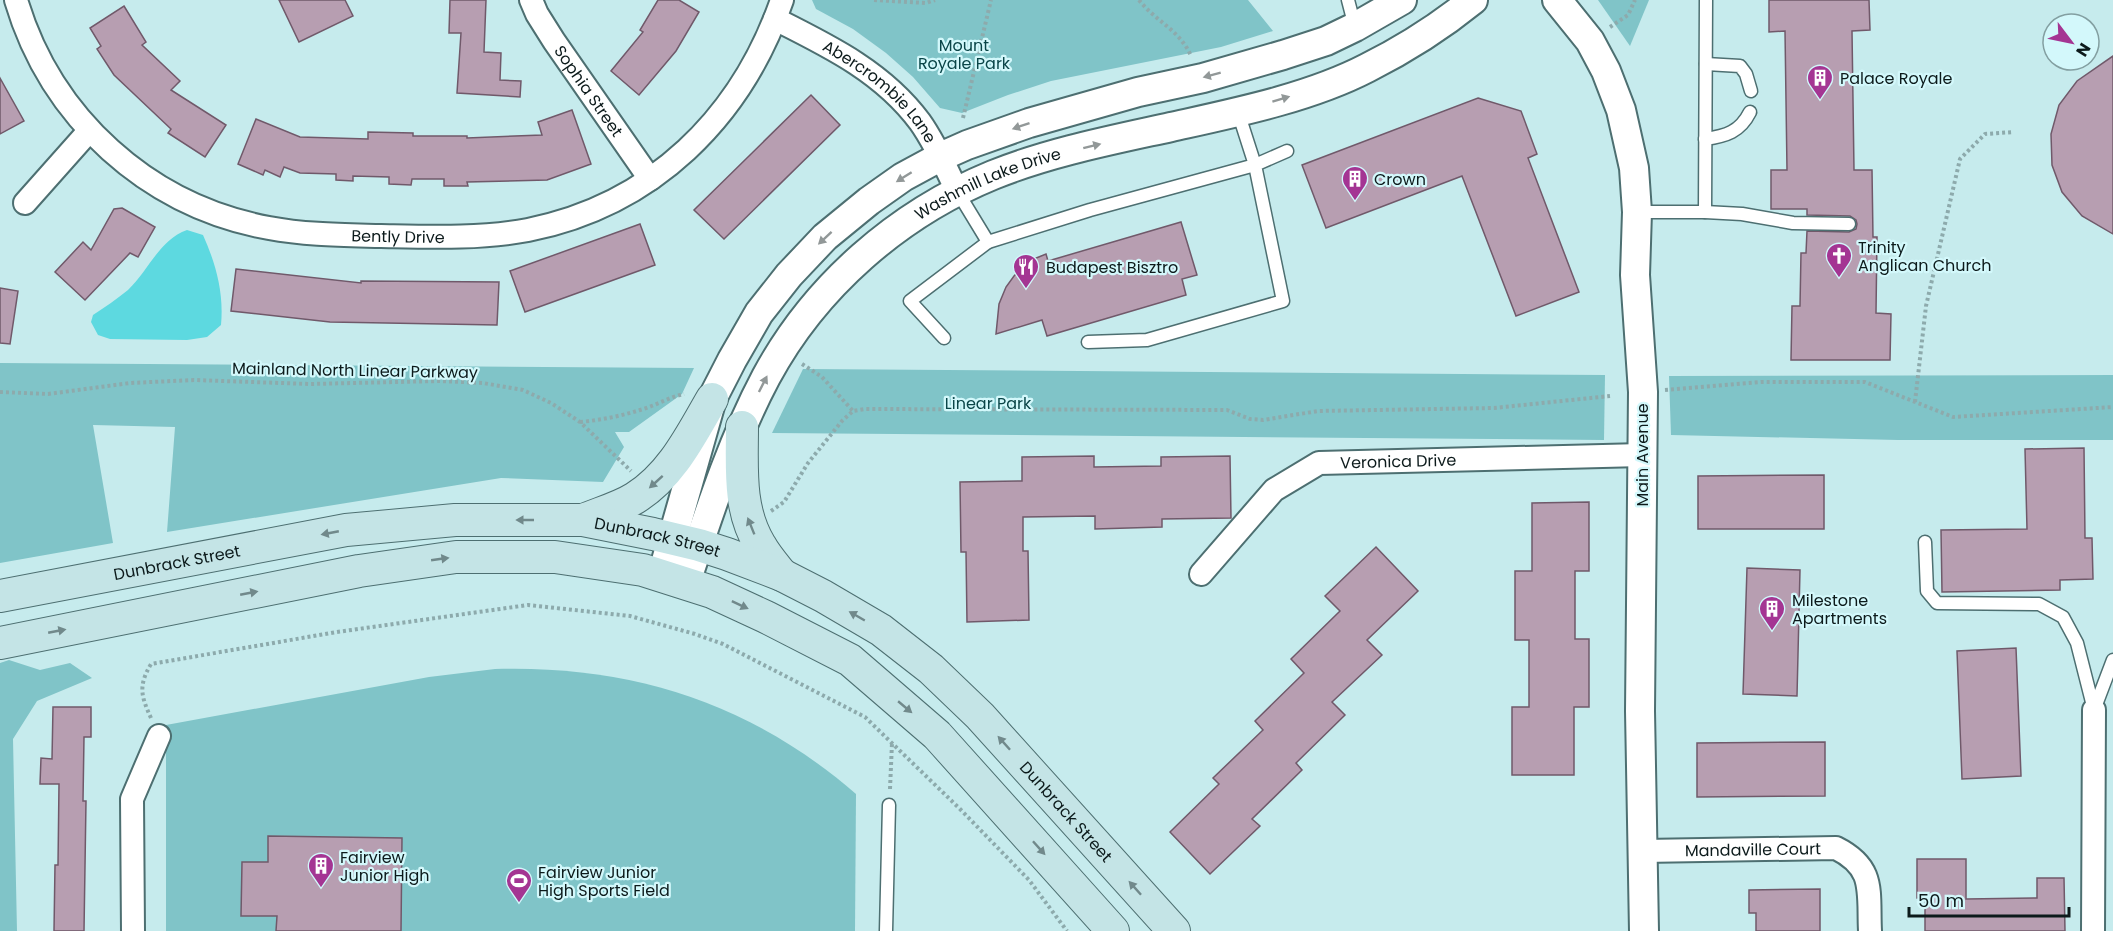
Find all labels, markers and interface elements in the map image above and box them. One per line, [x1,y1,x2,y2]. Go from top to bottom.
north arrow [2041,12,2101,72]
park label: Mount Royale Park [918,34,1011,75]
street label: Abercrombie Lane [819,35,942,147]
text: N [2070,38,2096,61]
street label: Sophia Street [548,41,628,142]
building icon: Palace Royale [1805,63,1835,101]
place label: Palace Royale [1840,67,1952,90]
one-way arrow [1203,71,1221,81]
one-way arrow [1272,94,1290,103]
one-way arrow [1012,122,1030,132]
one-way arrow [1083,140,1101,150]
street label: Washmill Lake Drive [910,142,1064,226]
building icon: Crown [1340,164,1370,202]
place label: Crown [1374,168,1426,191]
one-way arrow [896,172,912,183]
street label: Bently Drive [351,224,445,249]
one-way arrow [817,231,832,245]
place label: Trinity Anglican Church [1858,236,1992,277]
church icon: Trinity Anglican Church [1824,241,1854,279]
restaurant icon: Budapest Bisztro [1011,252,1041,290]
place label: Budapest Bisztro [1046,256,1178,279]
street label: Mainland North Linear Parkway [232,357,478,384]
one-way arrow [759,375,768,392]
park label: Linear Park [945,392,1032,415]
street label: Main Avenue [1631,403,1654,507]
street label: Veronica Drive [1340,449,1457,474]
one-way arrow [649,475,664,488]
street label: Dunbrack Street [592,512,723,563]
one-way arrow [515,515,534,525]
one-way arrow [746,517,755,535]
one-way arrow [321,529,340,538]
street label: Dunbrack Street [112,539,242,586]
one-way arrow [431,554,450,563]
one-way arrow [239,588,258,597]
place label: Milestone Apartments [1792,589,1887,630]
building icon: Milestone Apartments [1757,594,1787,632]
one-way arrow [732,600,750,610]
one-way arrow [848,611,865,621]
one-way arrow [48,626,67,635]
one-way arrow [897,700,912,713]
one-way arrow [998,736,1011,751]
street label: Dunbrack Street [1014,756,1118,867]
street label: Mandaville Court [1685,837,1821,862]
one-way arrow [1032,841,1046,856]
place label: Fairview Junior High [340,846,429,887]
building icon: Fairview Junior High [306,851,336,889]
place label: Fairview Junior High Sports Field [538,861,670,902]
sports icon: Fairview Junior High Sports Field [504,866,534,904]
one-way arrow [1128,880,1142,895]
scale bar [1909,880,2070,918]
text: 50 m [1918,888,1964,913]

